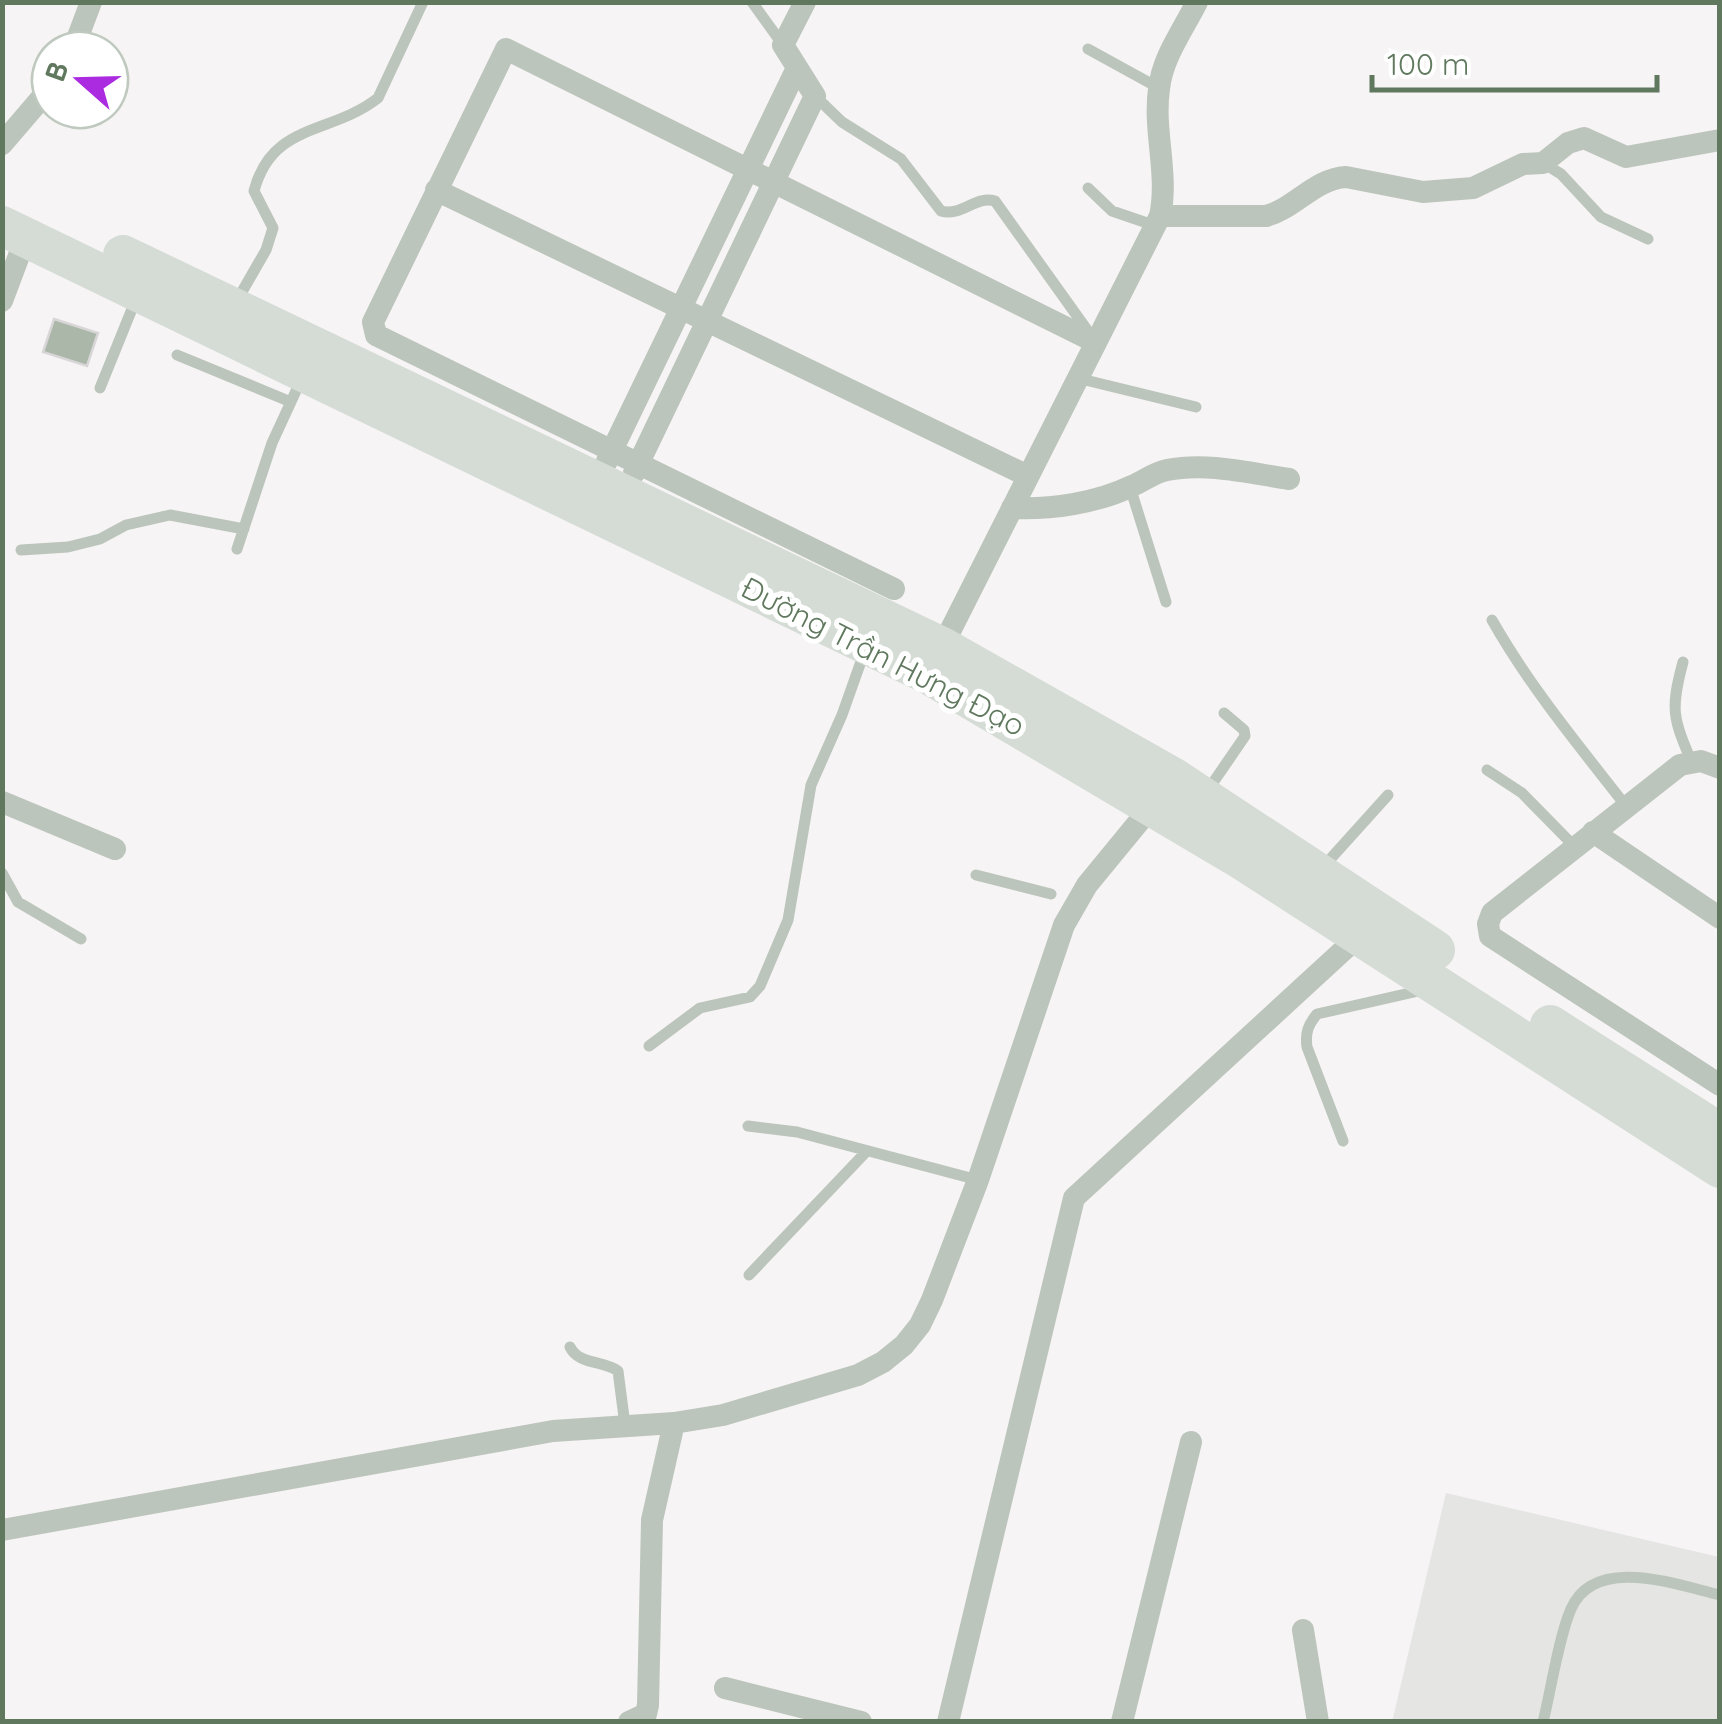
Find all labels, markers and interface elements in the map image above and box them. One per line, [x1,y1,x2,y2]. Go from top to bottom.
north arrow [30,30,130,130]
scale bar [1372,30,1657,92]
text: 100 m [1387,45,1469,83]
text: B [36,57,76,86]
street label: Đường Trần Hưng Đạo [735,568,1032,744]

